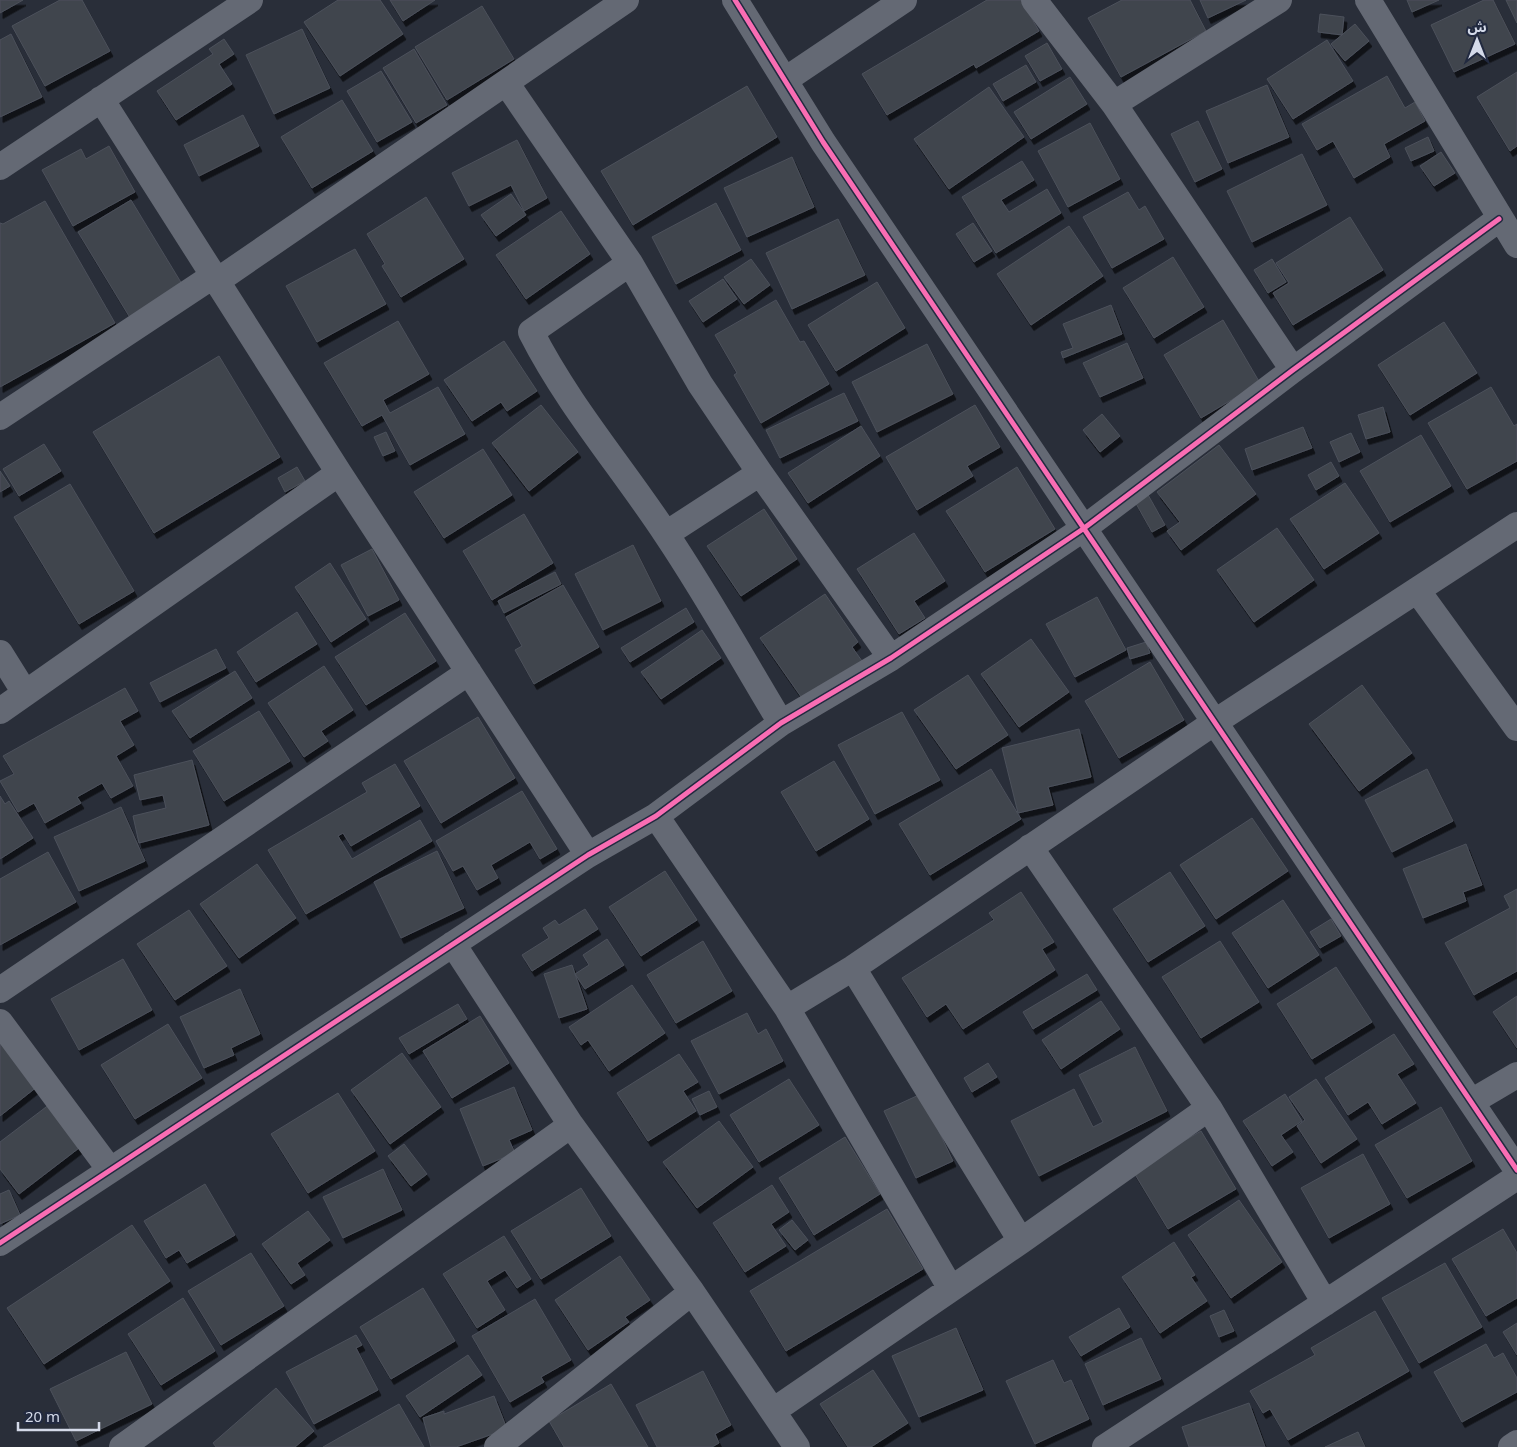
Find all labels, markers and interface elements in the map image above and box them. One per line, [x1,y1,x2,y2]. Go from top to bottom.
text: ش [1467,13,1487,42]
north arrow [1452,15,1502,65]
scale bar [18,1400,99,1432]
text: 20 m [25,1401,60,1433]

